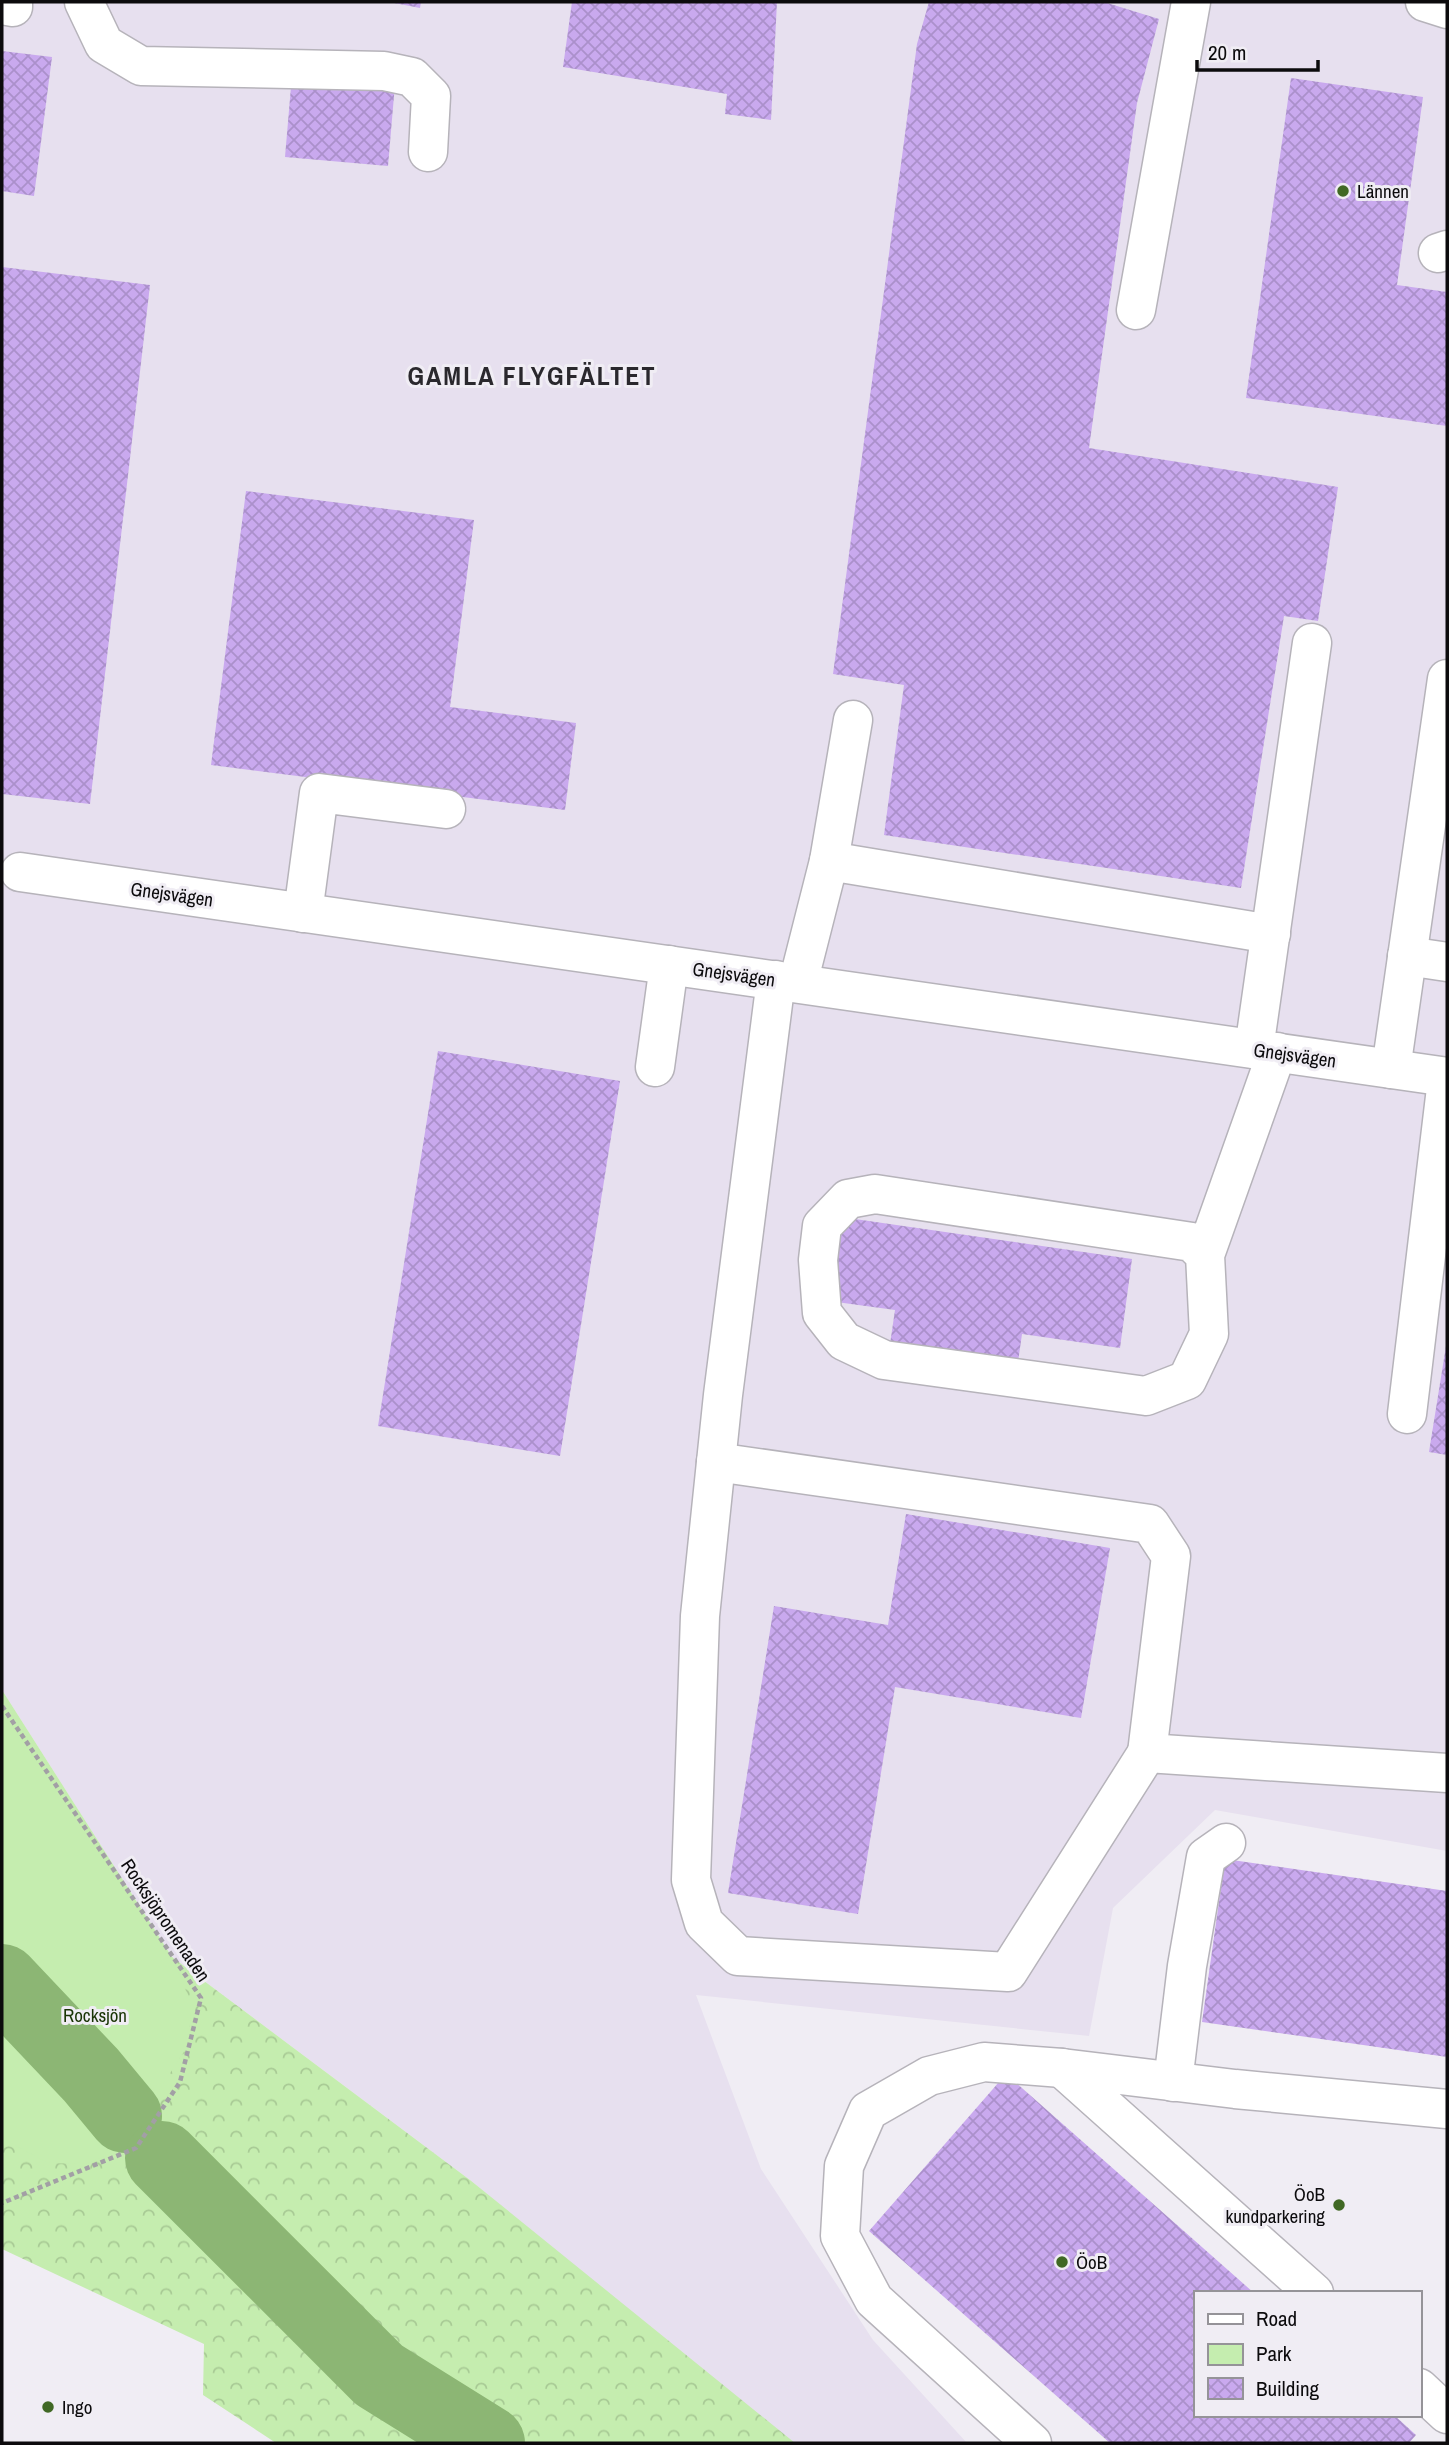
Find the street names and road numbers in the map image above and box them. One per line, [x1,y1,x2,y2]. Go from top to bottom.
street label: Gnejsvägen [129,875,215,913]
street label: Gnejsvägen [691,955,777,993]
street label: Gnejsvägen [1252,1036,1338,1074]
street label: Rocksjöpromenaden [115,1853,217,1987]

